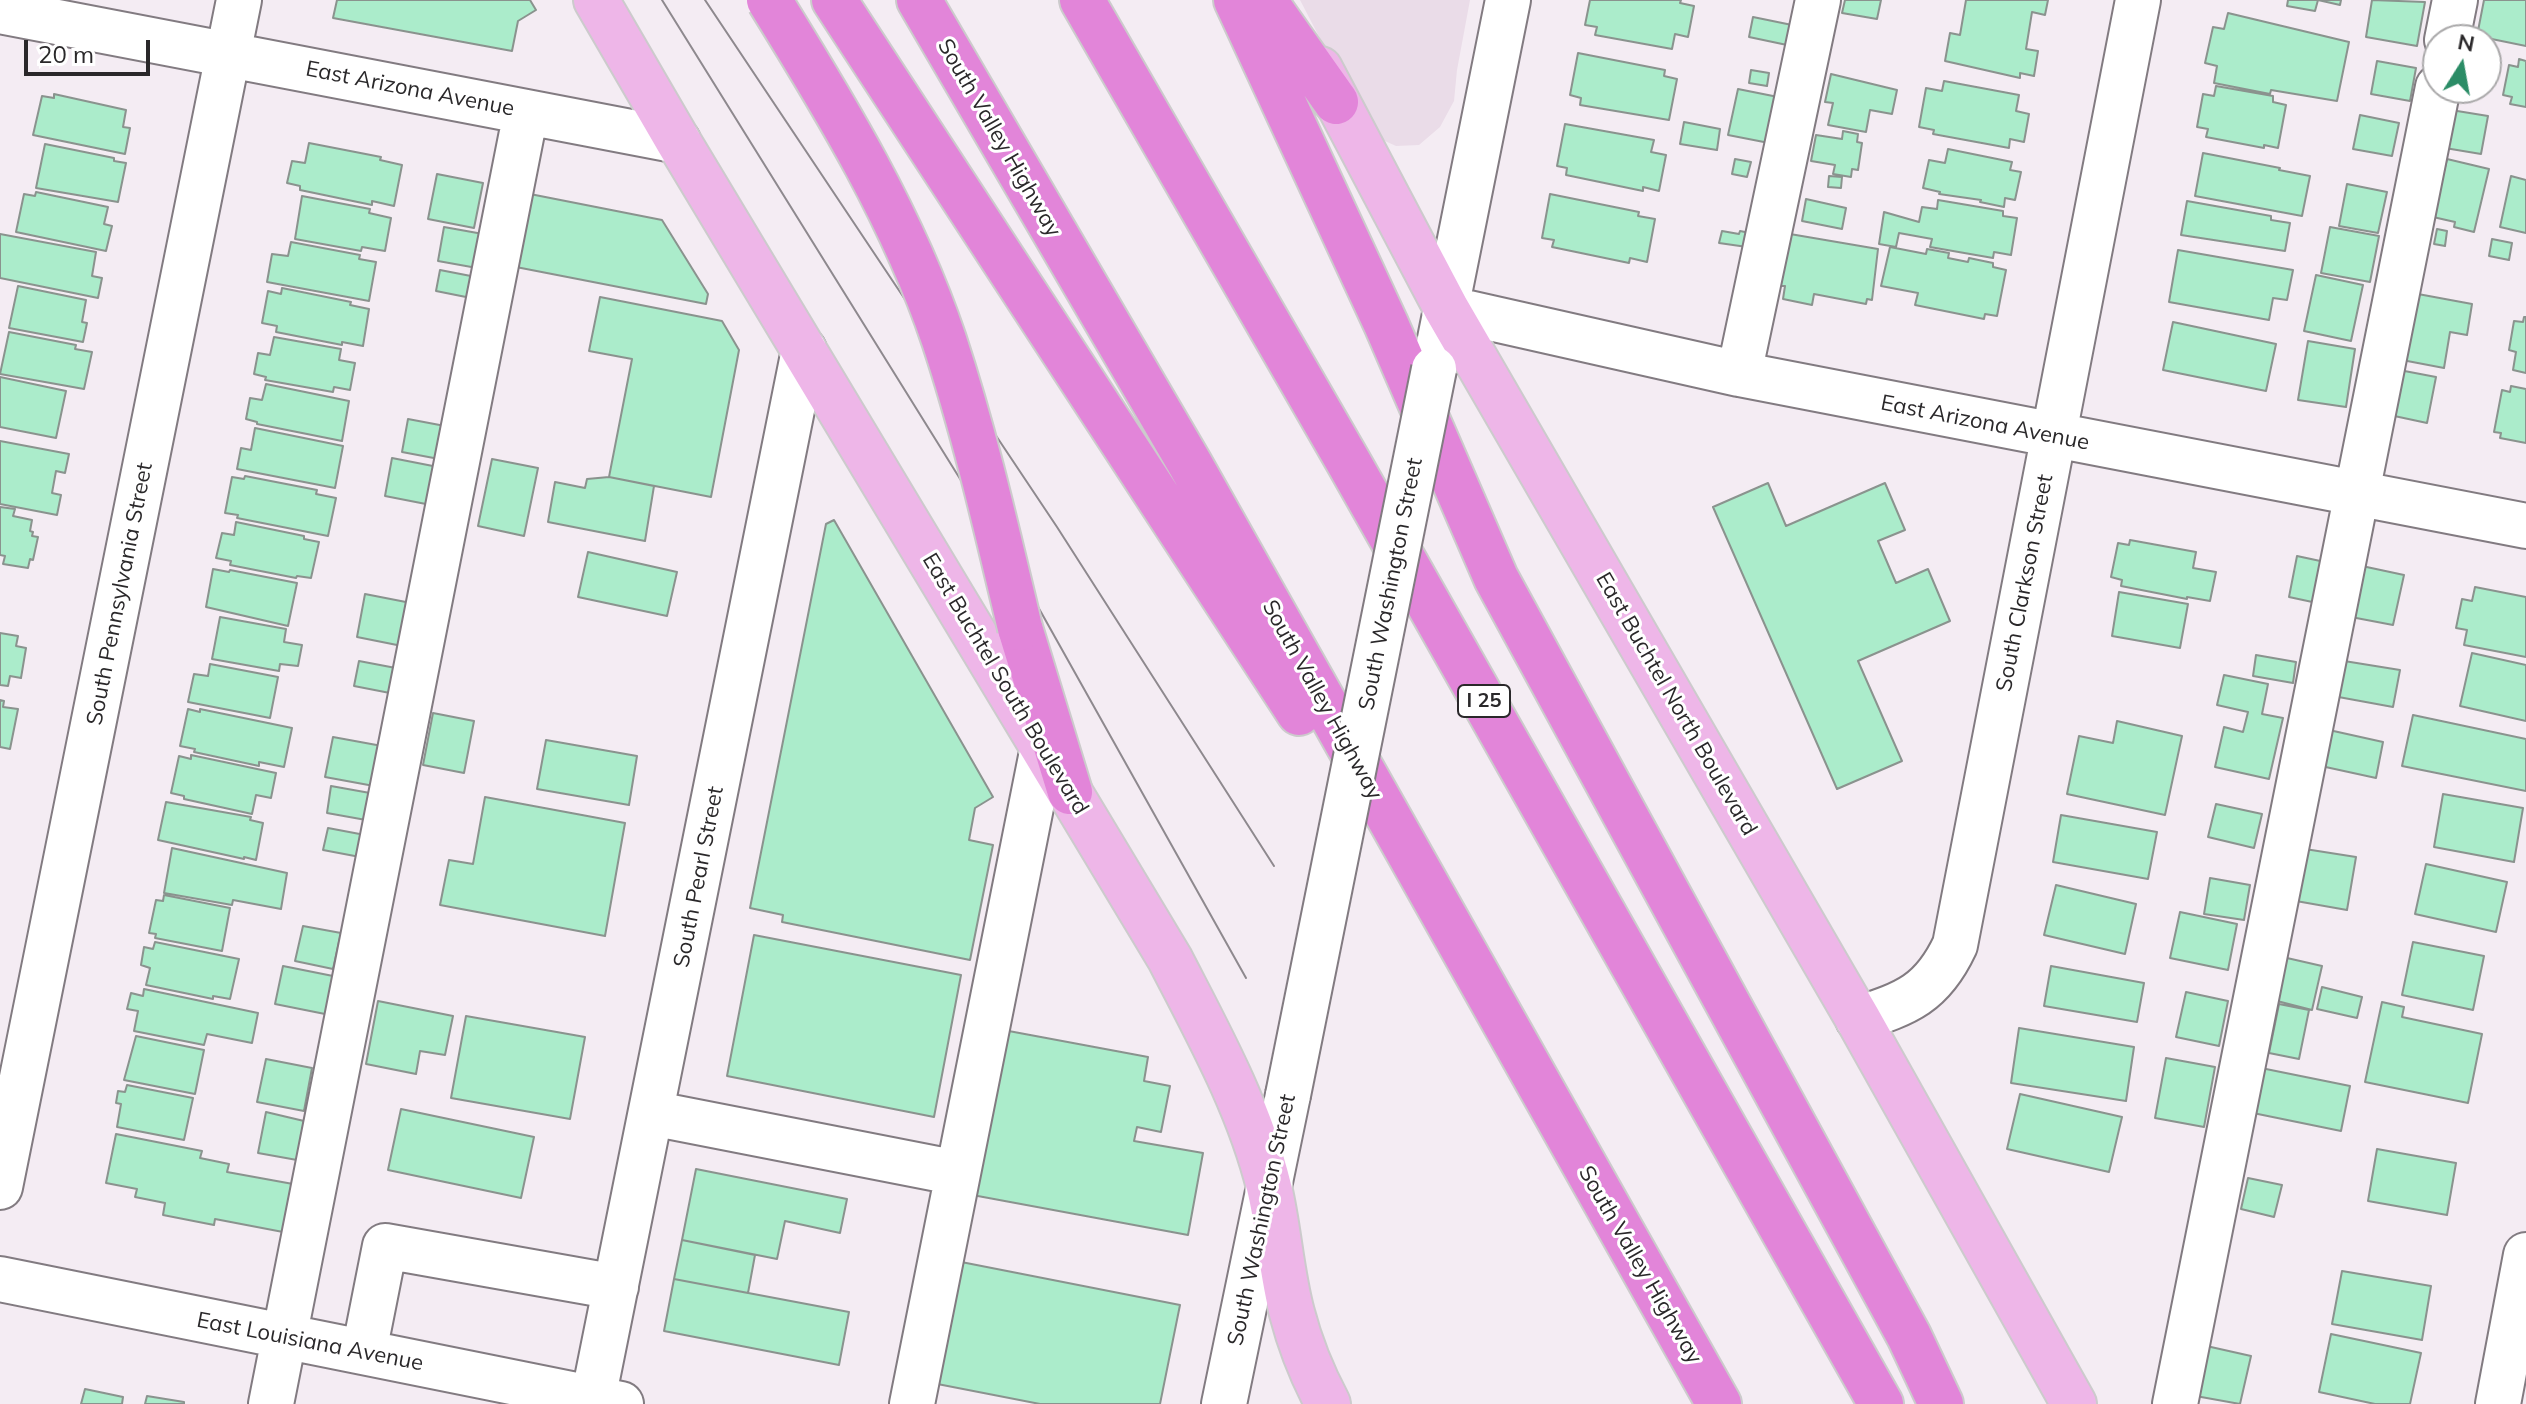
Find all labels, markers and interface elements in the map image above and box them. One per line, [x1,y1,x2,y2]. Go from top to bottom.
scale bar [28,24,154,74]
north arrow [2422,24,2502,104]
text: N [2455,27,2477,58]
street label: South Valley Highway [932,34,1066,242]
text: 20 m [38,39,94,69]
street label: East Arizona Avenue [304,56,516,122]
street label: East Arizona Avenue [1879,390,2091,456]
street label: South Washington Street [1354,456,1428,712]
street label: South Pennsylvania Street [82,460,158,728]
street label: South Clarkson Street [1991,472,2059,694]
street label: East Buchtel South Boulevard [916,548,1094,820]
street label: East Buchtel North Boulevard [1590,568,1762,840]
street label: South Valley Highway [1256,596,1388,804]
road number: I 25 [1458,685,1510,717]
street label: South Pearl Street [668,784,730,970]
street label: South Washington Street [1222,1092,1302,1348]
street label: South Valley Highway [1573,1161,1707,1369]
street label: East Louisiana Avenue [194,1307,426,1377]

